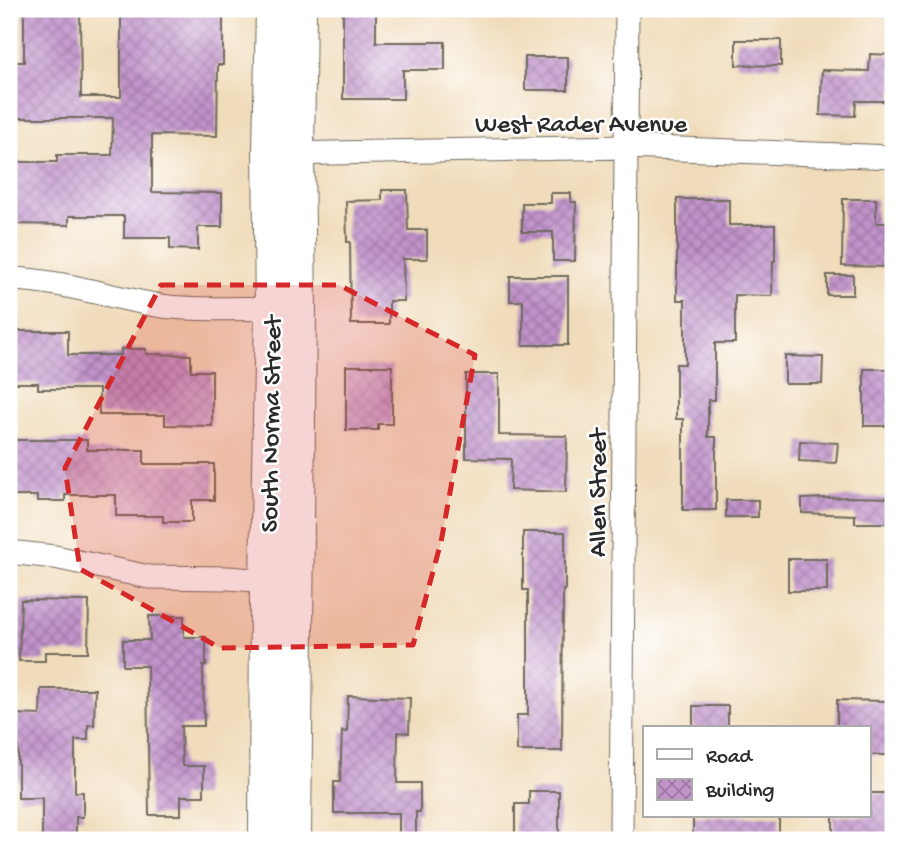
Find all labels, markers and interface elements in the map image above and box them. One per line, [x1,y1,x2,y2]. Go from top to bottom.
street label: West Rader Avenue [475,111,688,142]
street label: South Norma Street [256,313,291,533]
street label: Allen Street [585,427,616,557]
legend [643,726,870,818]
text: Road [706,746,754,771]
text: Building [705,780,775,805]

